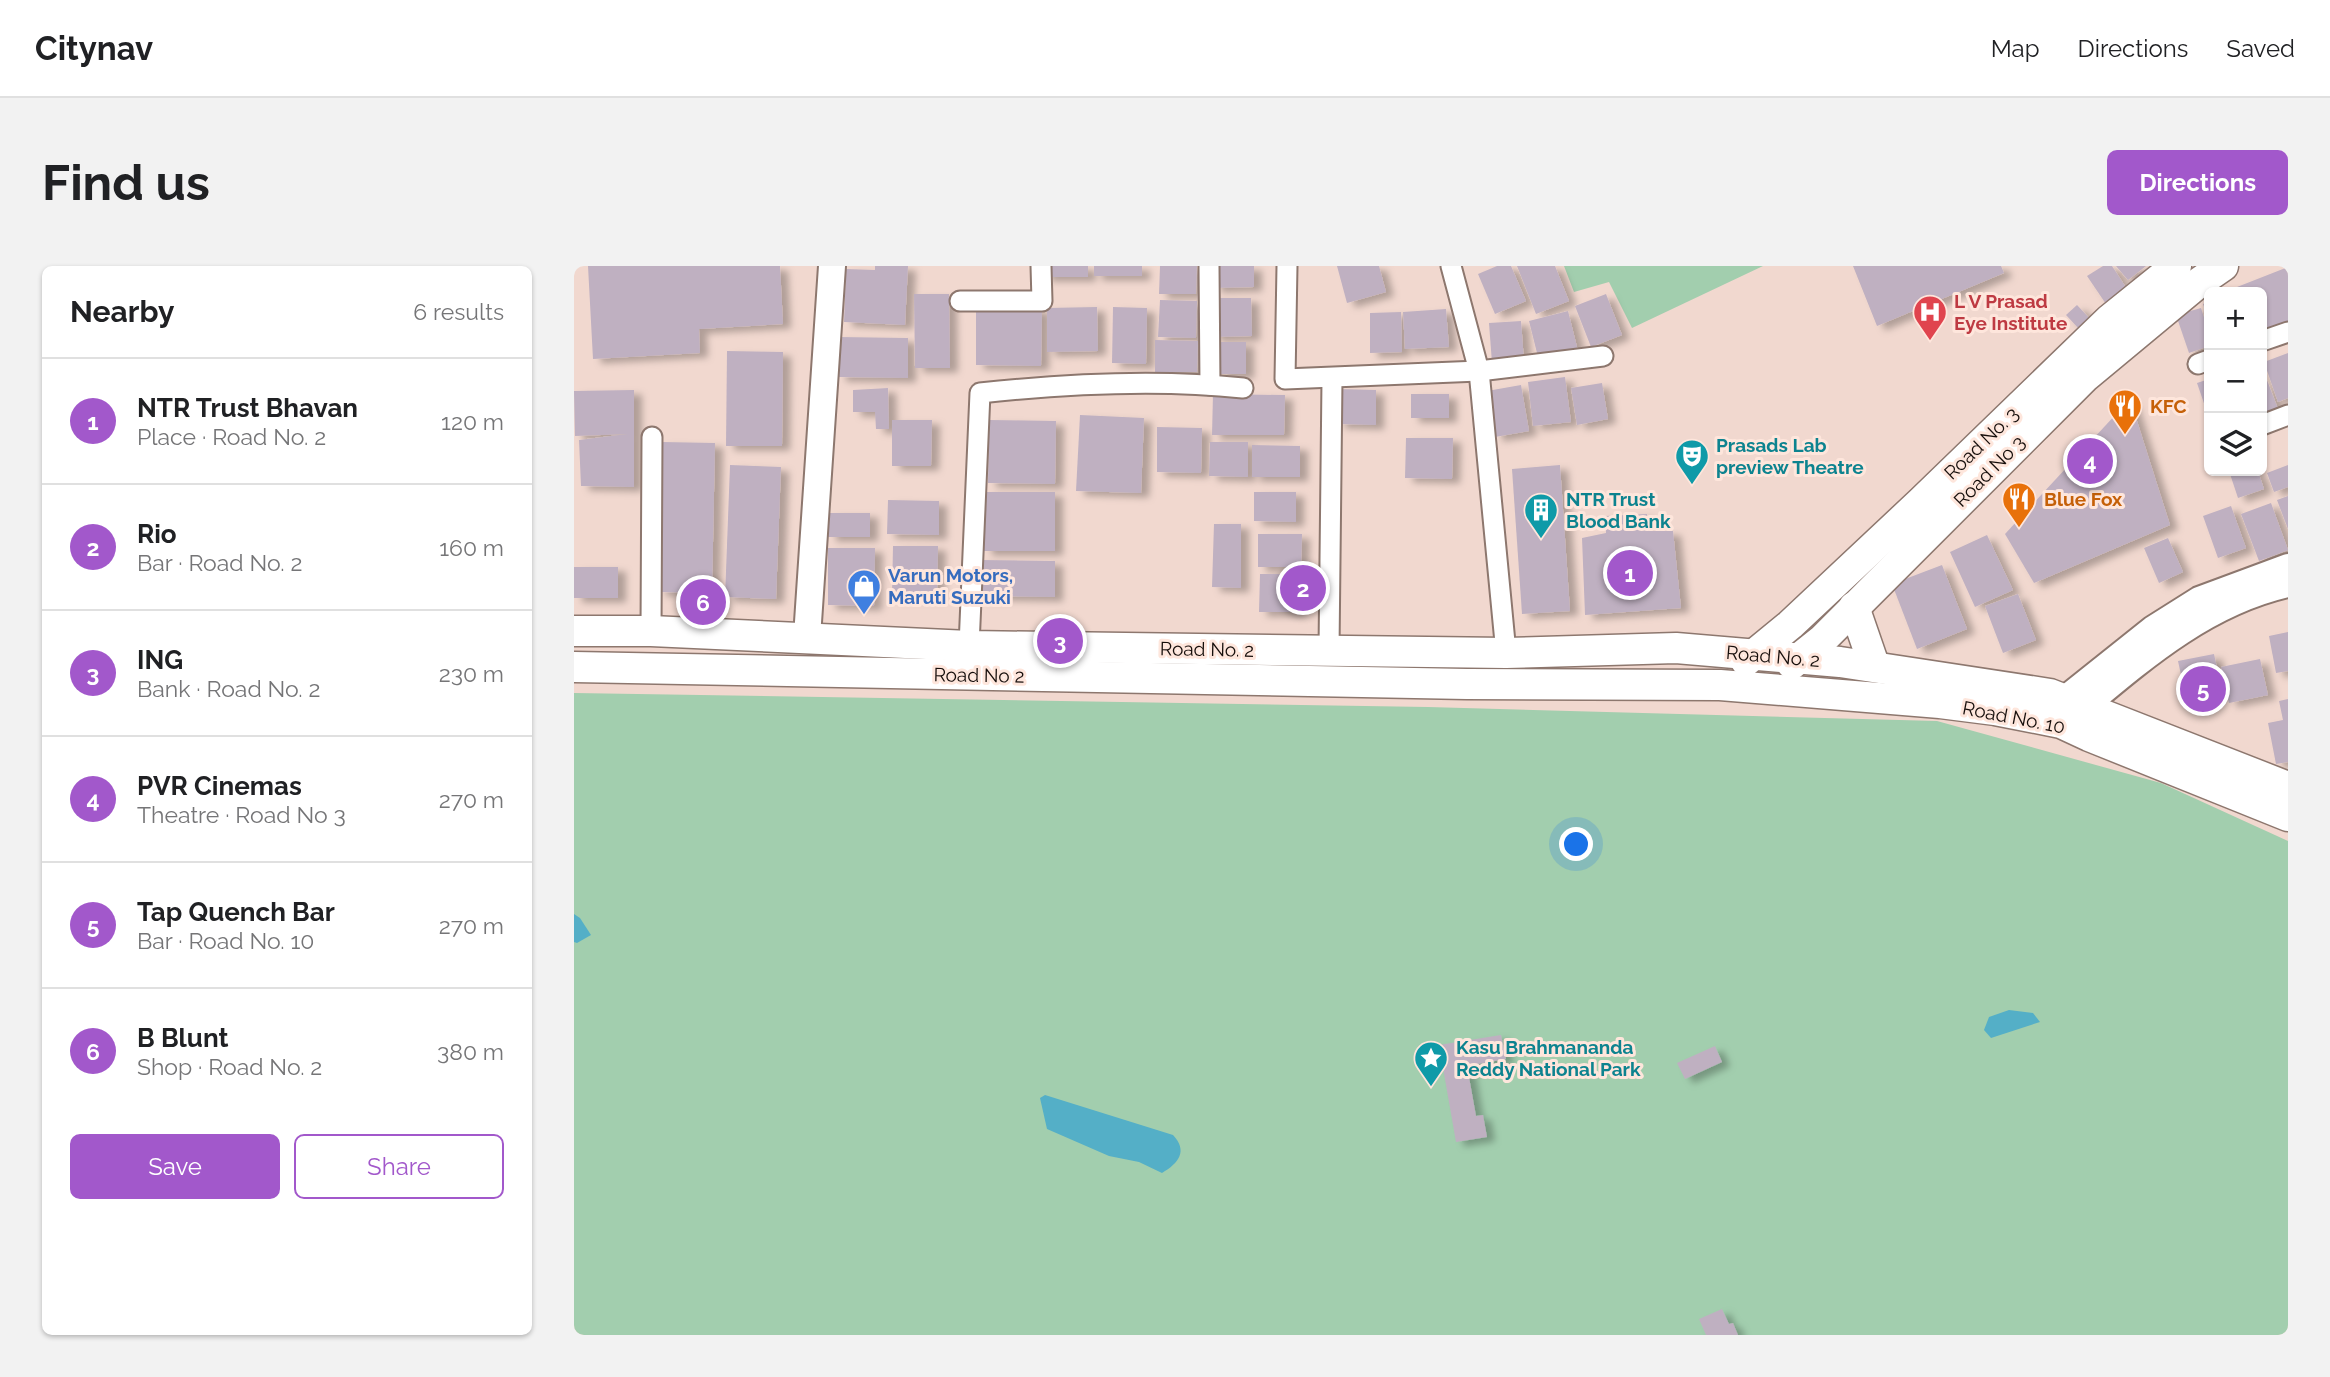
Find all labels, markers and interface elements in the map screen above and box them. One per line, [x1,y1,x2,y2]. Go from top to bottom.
text: Citynav [35,29,153,68]
text: Map [1991,34,2040,63]
text: Directions [2078,34,2188,63]
text: Saved [2226,34,2295,63]
button: Directions [2107,150,2288,215]
text: Find us [42,154,210,211]
map controls [2204,287,2267,476]
button: + [2204,287,2267,350]
place label: L V Prasad Eye Institute [1954,290,2067,334]
hospital icon: L V Prasad Eye Institute [1911,293,1949,342]
text: Nearby [70,294,174,329]
text: 6 results [413,298,504,325]
button: − [2204,350,2267,413]
restaurant icon: KFC [2106,387,2144,436]
text: NTR Trust Bhavan [137,393,358,423]
place label: KFC [2150,395,2186,417]
street label: Road No. 3 [1939,402,2023,484]
text: 1 [87,408,99,435]
text: 120 m [441,408,504,435]
button: layers [2204,413,2267,476]
text: Place · Road No. 2 [137,423,326,450]
street label: Road No 3 [1949,431,2029,511]
place label: Prasads Lab preview Theatre [1716,434,1864,478]
pin: 4 [2067,435,2113,487]
theatre icon: Prasads Lab preview Theatre [1673,437,1711,486]
restaurant icon: Blue Fox [2000,480,2038,529]
place label: NTR Trust Blood Bank [1566,488,1671,532]
place label: Blue Fox [2044,488,2123,510]
building icon: NTR Trust Blood Bank [1522,491,1560,540]
text: Rio [137,519,177,549]
text: 2 [87,534,99,561]
text: 160 m [439,534,504,561]
pin: 1 [1607,547,1653,599]
text: Bar · Road No. 2 [137,549,302,576]
pin: 2 [1280,562,1326,614]
place label: Varun Motors, Maruti Suzuki [888,564,1013,608]
shop icon: Varun Motors, Maruti Suzuki [845,567,883,616]
pin: 6 [680,576,726,628]
pin: 3 [1037,615,1083,667]
street label: Road No. 2 [1160,637,1254,661]
street label: Road No. 2 [1725,641,1821,671]
text: ING [137,645,183,675]
text: 3 [87,660,99,687]
text: 230 m [439,660,504,687]
street label: Road No 2 [933,663,1025,687]
pin: 5 [2180,663,2226,715]
text: Bank · Road No. 2 [137,675,321,702]
street label: Road No. 10 [1961,696,2067,738]
text: PVR Cinemas [137,771,302,801]
text: 4 [86,786,100,813]
text: 270 m [439,786,504,813]
text: Theatre · Road No 3 [137,801,346,828]
your location [1559,827,1593,861]
text: Tap Quench Bar [137,897,335,927]
text: 5 [87,912,99,939]
text: 270 m [439,912,504,939]
text: Bar · Road No. 10 [137,927,314,954]
text: B Blunt [137,1023,229,1053]
place label: Kasu Brahmananda Reddy National Park [1456,1036,1641,1080]
text: 6 [86,1038,100,1065]
text: 380 m [437,1038,504,1065]
place icon: Kasu Brahmananda Reddy National Park [1412,1039,1450,1088]
text: Shop · Road No. 2 [137,1053,322,1080]
button: Save [70,1134,280,1199]
button: Share [294,1134,504,1199]

